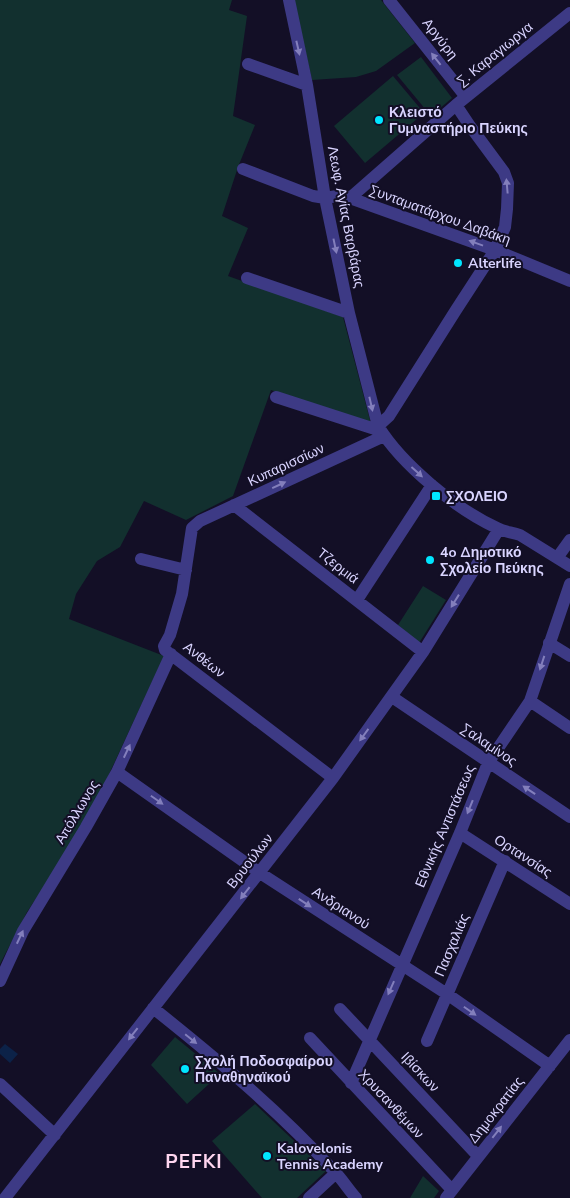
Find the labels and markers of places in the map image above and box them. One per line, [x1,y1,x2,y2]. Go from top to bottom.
place label: Κλειστό Γυμναστήριο Πεύκης [389,103,528,138]
marker: Κλειστό Γυμναστήριο Πεύκης [373,114,385,126]
place label: Alterlife [468,254,522,273]
marker: Alterlife [452,257,464,269]
place label: ΣΧΟΛΕΙΟ [446,487,508,506]
marker: ΣΧΟΛΕΙΟ [430,490,442,502]
place label: 4o Δημοτικό Σχολείο Πεύκης [440,543,544,578]
marker: 4o Δημοτικό Σχολείο Πεύκης [424,554,436,566]
place label: Σχολή Ποδοσφαίρου Παναθηναϊκού [195,1052,333,1087]
marker: Σχολή Ποδοσφαίρου Παναθηναϊκού [179,1063,191,1075]
place label: Kalovelonis Tennis Academy [277,1139,384,1174]
marker: Kalovelonis Tennis Academy [261,1150,273,1162]

